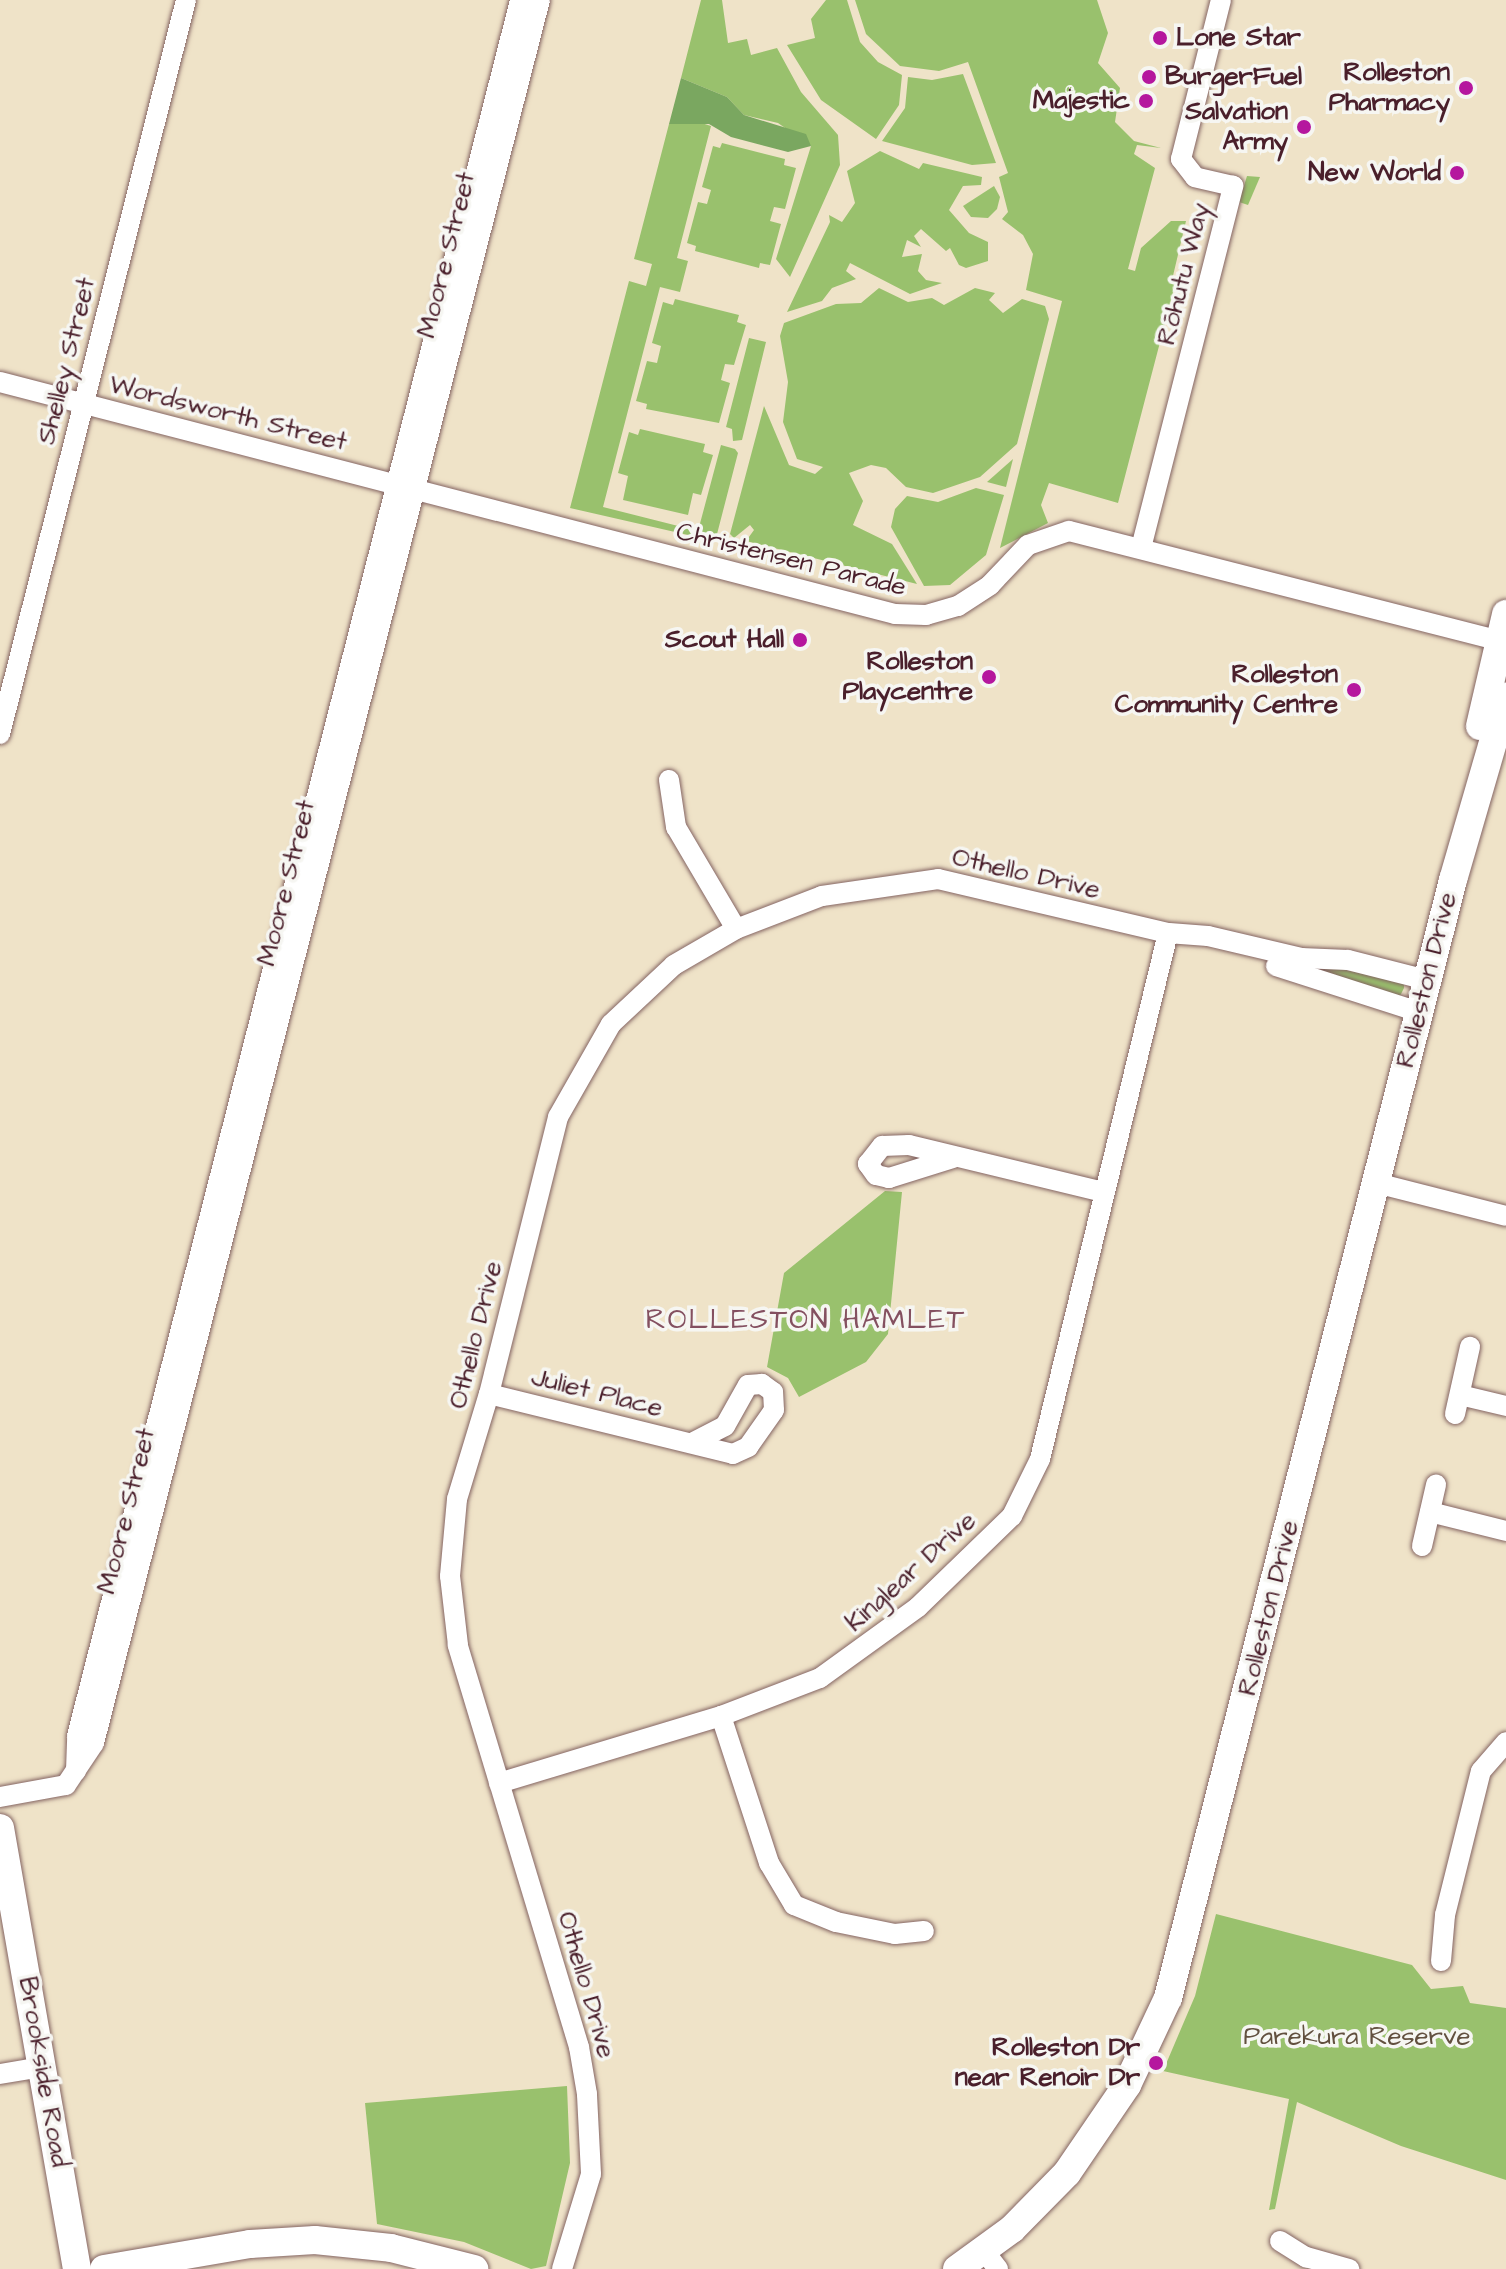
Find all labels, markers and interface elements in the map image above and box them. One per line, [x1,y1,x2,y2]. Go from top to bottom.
place label: Lone Star [1176,22,1301,54]
marker: Lone Star [1151,29,1169,47]
place label: Rolleston Pharmacy [1329,57,1450,118]
place label: BurgerFuel [1165,61,1302,93]
marker: BurgerFuel [1140,68,1158,86]
marker: Rolleston Pharmacy [1457,79,1475,97]
place label: Majestic [1033,85,1130,117]
marker: Majestic [1137,92,1155,110]
place label: Salvation Army [1185,96,1288,158]
marker: Salvation Army [1295,118,1313,136]
place label: New World [1308,157,1441,189]
marker: New World [1448,164,1466,182]
street label: Moore Street [411,169,483,341]
street label: Rōhutu Way [1151,200,1217,348]
street label: Shelley Street [31,274,103,448]
street label: Wordsworth Street [106,369,350,459]
street label: Christensen Parade [673,516,909,604]
place label: Scout Hall [665,624,784,656]
marker: Scout Hall [791,631,809,649]
place label: Rolleston Playcentre [842,646,973,708]
place label: Rolleston Community Centre [1115,659,1338,720]
marker: Rolleston Playcentre [980,668,998,686]
marker: Rolleston Community Centre [1345,681,1363,699]
street label: Moore Street [251,797,323,969]
street label: Othello Drive [949,842,1103,906]
street label: Rolleston Drive [1390,889,1464,1071]
street label: Othello Drive [443,1258,509,1412]
district label: ROLLESTON HAMLET [646,1303,966,1337]
street label: Juliet Place [528,1362,666,1424]
street label: Moore Street [91,1425,163,1597]
street label: Kinglear Drive [839,1505,983,1639]
street label: Rolleston Drive [1232,1517,1306,1699]
street label: Othello Drive [550,1908,622,2062]
street label: Brookside Road [11,1974,75,2170]
park label: Parekura Reserve [1244,2021,1470,2053]
place label: Rolleston Dr near Renoir Dr [955,2032,1140,2094]
marker: Rolleston Dr near Renoir Dr [1147,2054,1165,2072]

